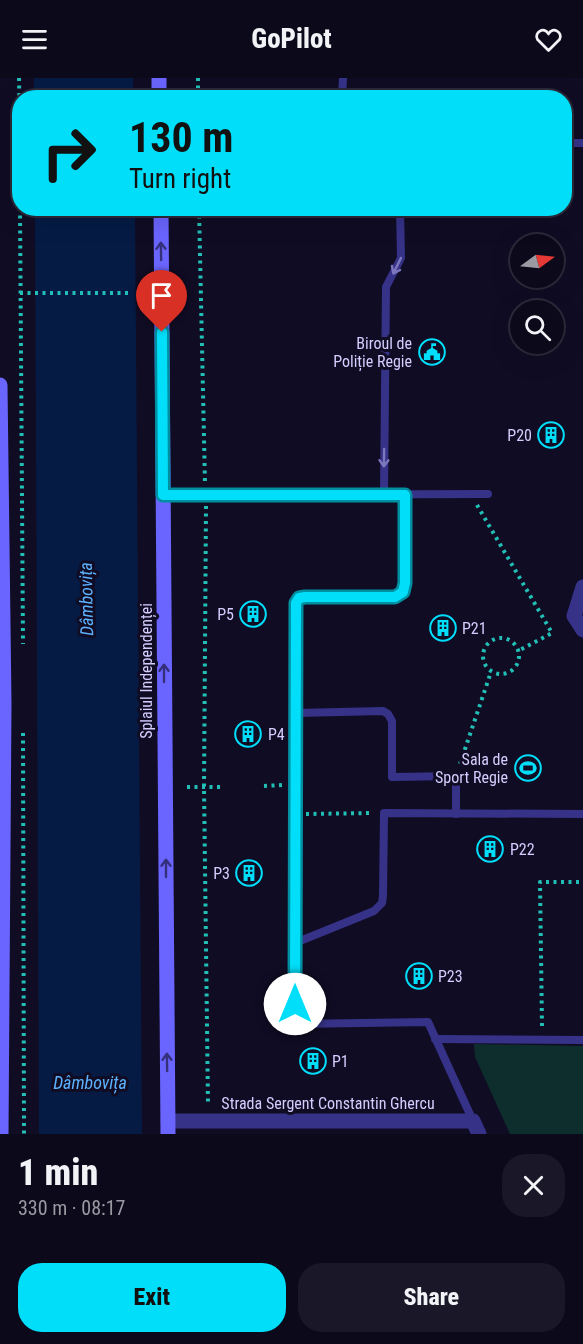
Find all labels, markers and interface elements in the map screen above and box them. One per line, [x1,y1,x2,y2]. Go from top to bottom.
icon: menu [18,23,51,56]
text: GoPilot [251,23,332,55]
icon: heart [532,23,565,56]
text: 130 m [129,113,234,162]
icon: right [30,114,108,192]
text: Turn right [129,163,231,195]
north arrow [510,234,564,288]
map controls [510,234,564,354]
one-way arrow [155,241,167,261]
one-way arrow [390,256,402,274]
pin [136,270,187,332]
icon: arrive [145,279,178,312]
button: search [510,300,564,354]
place label: Biroul de Poliție Regie [333,334,412,372]
public building icon: Biroul de Poliție Regie [417,337,447,367]
building icon: P20 [536,420,566,450]
place label: P20 [507,426,532,445]
one-way arrow [378,448,390,468]
water label: Dâmbovița [75,562,98,636]
building icon: P5 [238,599,268,629]
street label: Splaiul Independenței [137,603,157,739]
place label: P5 [217,605,234,624]
building icon: P21 [428,613,458,643]
place label: P21 [462,619,487,638]
one-way arrow [158,663,170,683]
building icon: P4 [233,719,263,749]
place label: P4 [268,725,285,744]
place label: Sala de Sport Regie [435,750,508,787]
sports icon: Sala de Sport Regie [513,753,543,783]
building icon: P22 [475,834,505,864]
place label: P22 [510,840,535,859]
one-way arrow [160,858,172,878]
building icon: P3 [234,858,264,888]
place label: P3 [213,864,230,883]
building icon: P23 [404,961,434,991]
place label: P23 [438,967,463,986]
position arrow [263,972,327,1036]
building icon: P1 [298,1046,328,1076]
place label: P1 [332,1052,349,1071]
one-way arrow [161,1053,173,1073]
water label: Dâmbovița [53,1072,127,1094]
street label: Strada Sergent Constantin Ghercu [221,1094,435,1113]
text: 1 min [18,1152,98,1194]
button: close [502,1154,565,1217]
text: 330 m · 08:17 [18,1196,125,1220]
button: Exit [18,1263,286,1332]
button: Share [298,1263,565,1332]

